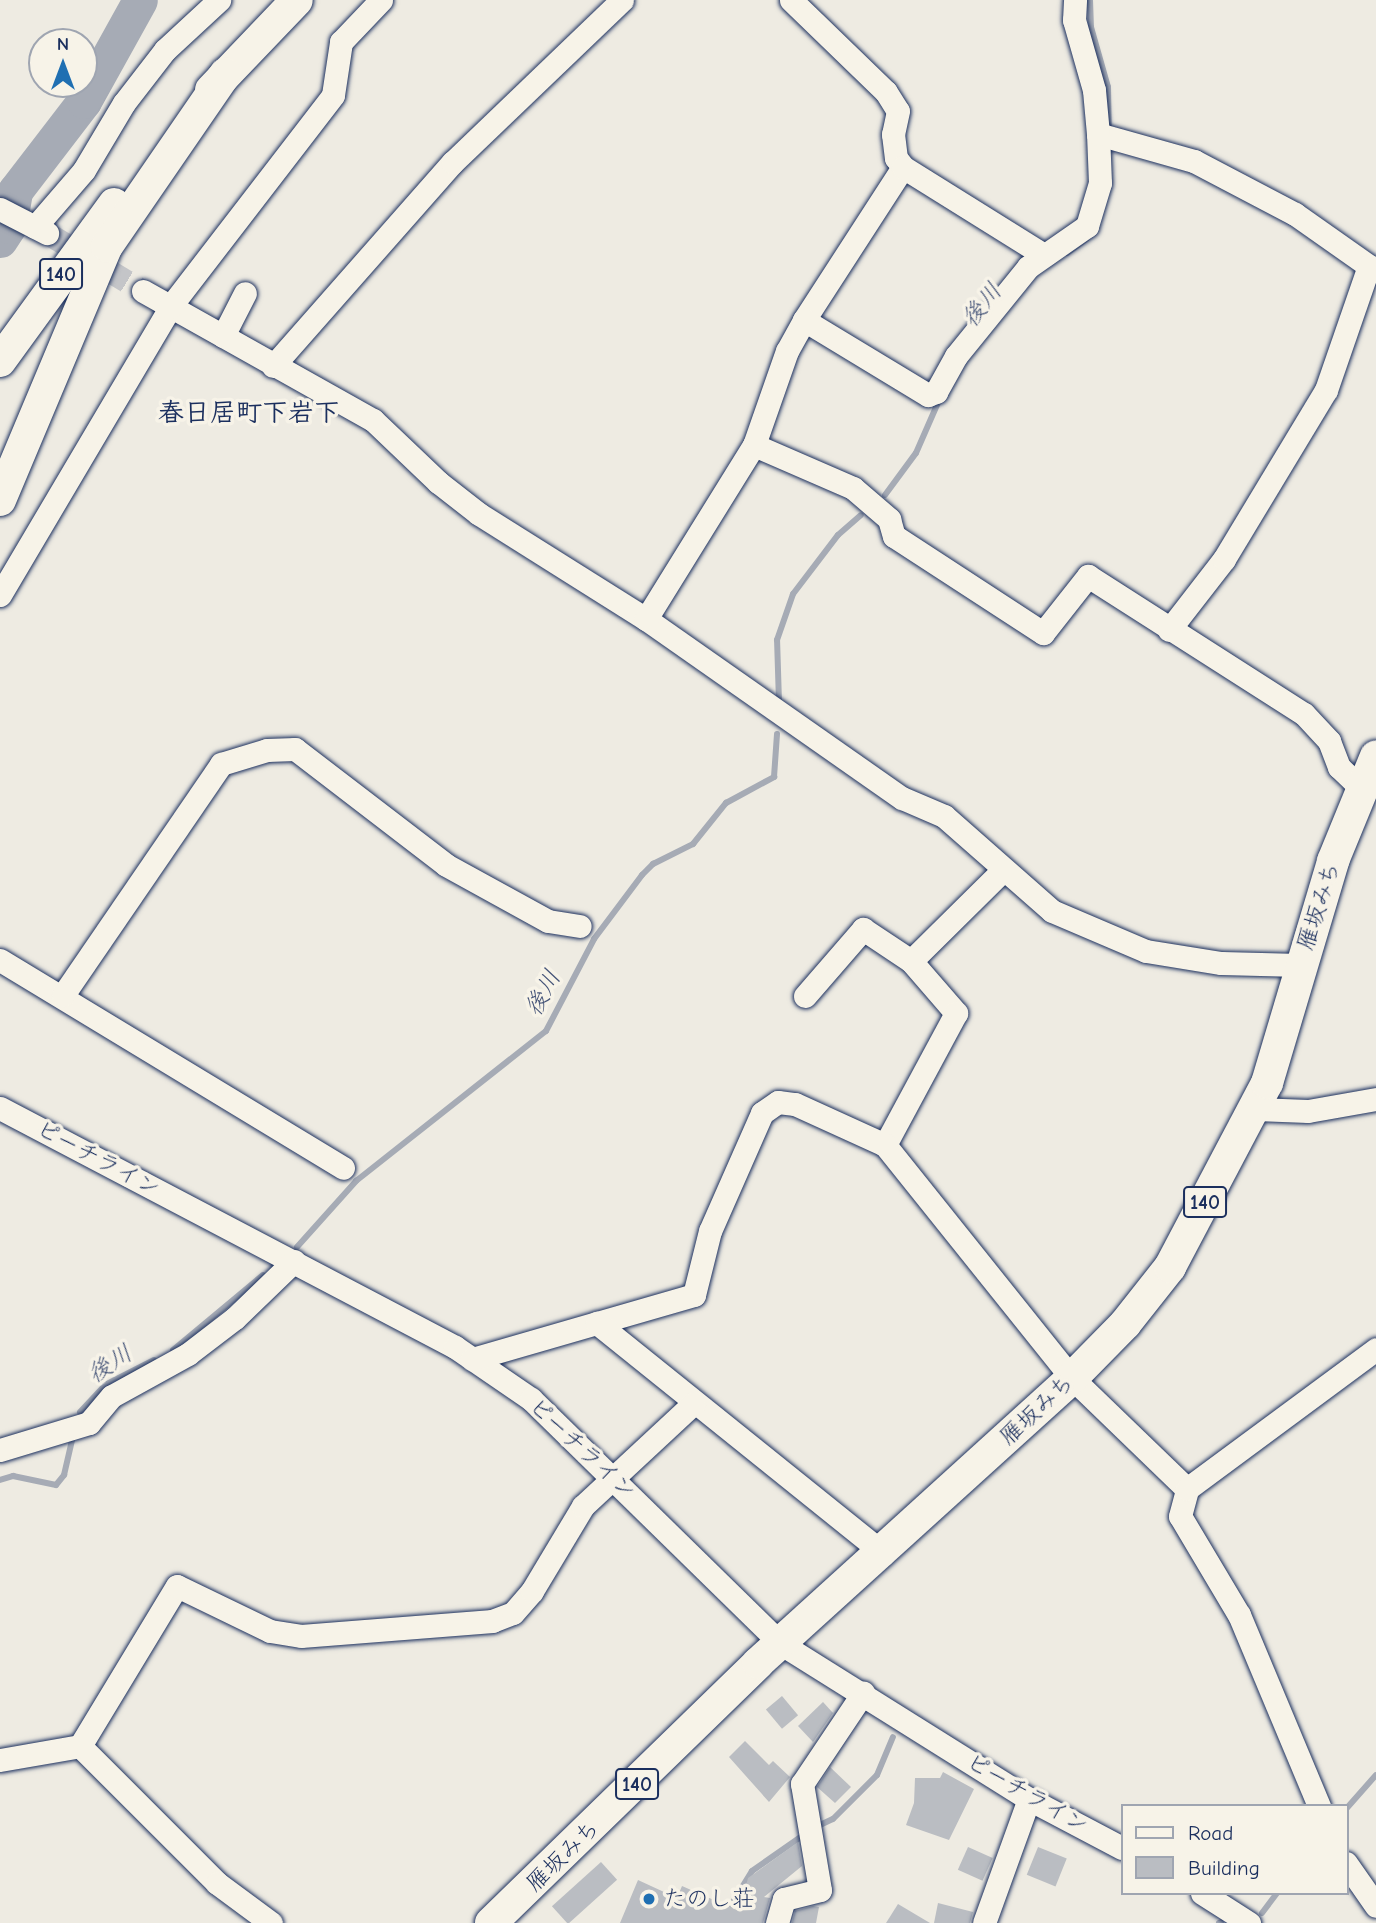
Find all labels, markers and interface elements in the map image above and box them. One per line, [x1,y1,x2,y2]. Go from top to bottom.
north arrow [28,28,98,98]
text: N [57,33,69,55]
road number: 140 [38,256,84,292]
water label: 後川 [956,277,1008,333]
district label: 春日居町下岩下 [158,398,340,430]
street label: 雁坂みち [1292,858,1346,954]
water label: 後川 [519,965,567,1021]
street label: ピーチライン [31,1115,165,1203]
road number: 140 [1182,1184,1228,1220]
water label: 後川 [82,1339,138,1389]
street label: 雁坂みち [994,1369,1080,1451]
street label: ピーチライン [523,1392,641,1506]
street label: ピーチライン [961,1748,1093,1840]
road number: 140 [614,1766,660,1802]
legend [1120,1804,1348,1895]
street label: 雁坂みち [520,1814,606,1898]
text: Road [1188,1821,1233,1845]
text: Building [1188,1856,1260,1880]
place label: たのし荘 [663,1885,755,1913]
marker: たのし荘 [641,1891,657,1907]

